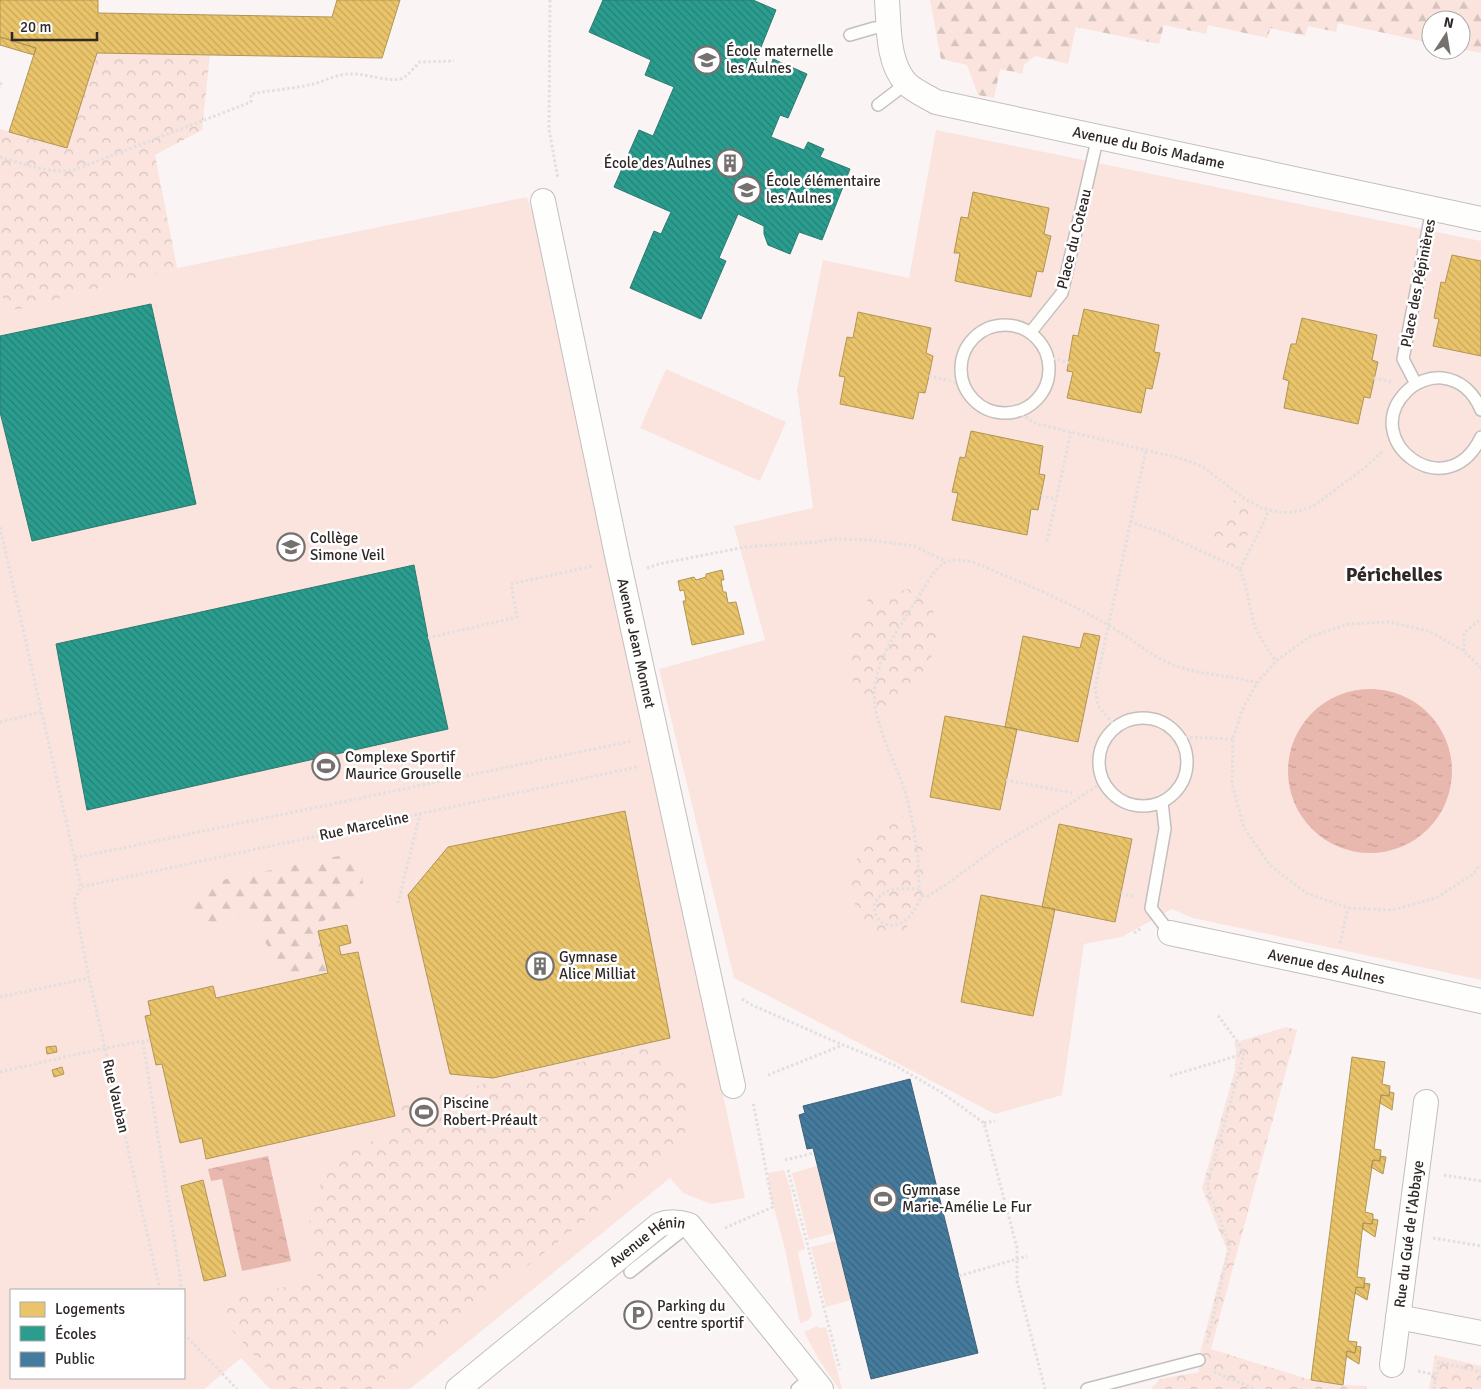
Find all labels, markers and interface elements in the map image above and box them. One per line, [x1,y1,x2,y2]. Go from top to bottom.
scale bar [12,10,98,42]
north arrow [1421,10,1471,60]
text: N [1442,13,1455,32]
text: 20 m [20,18,51,36]
place label: École maternelle les Aulnes [726,41,833,77]
school or university icon: École maternelle les Aulnes [692,45,722,75]
street label: Avenue du Bois Madame [1071,123,1227,173]
building icon: École des Aulnes [715,148,745,178]
place label: École des Aulnes [604,153,711,172]
place label: École élémentaire les Aulnes [766,171,881,207]
school or university icon: École élémentaire les Aulnes [732,175,762,205]
street label: Place du Coteau [1053,187,1095,291]
street label: Place des Pépinières [1397,217,1439,349]
place label: Collège Simone Veil [310,529,385,564]
school or university icon: Collège Simone Veil [276,532,306,562]
district label: Périchelles [1346,562,1443,587]
street label: Avenue Jean Monnet [613,577,659,710]
place label: Complexe Sportif Maurice Grouselle [345,748,462,783]
sports icon: Complexe Sportif Maurice Grouselle [311,751,341,781]
street label: Rue Marceline [318,808,410,844]
street label: Avenue des Aulnes [1266,945,1387,988]
place label: Gymnase Alice Milliat [559,948,636,983]
building icon: Gymnase Alice Milliat [525,951,555,981]
street label: Rue Vauban [99,1057,133,1135]
place label: Piscine Robert-Préault [443,1094,538,1129]
sports icon: Piscine Robert-Préault [409,1097,439,1127]
street label: Rue du Gué de l'Abbaye [1390,1159,1427,1309]
place label: Gymnase Marie-Amélie Le Fur [902,1181,1032,1216]
sports icon: Gymnase Marie-Amélie Le Fur [868,1184,898,1214]
street label: Avenue Hénin [606,1213,687,1271]
legend [10,1289,185,1379]
place label: Parking du centre sportif [657,1297,744,1332]
text: Logements [55,1300,126,1318]
parking icon: Parking du centre sportif [623,1300,653,1330]
text: Écoles [55,1324,97,1343]
text: Public [55,1350,95,1368]

